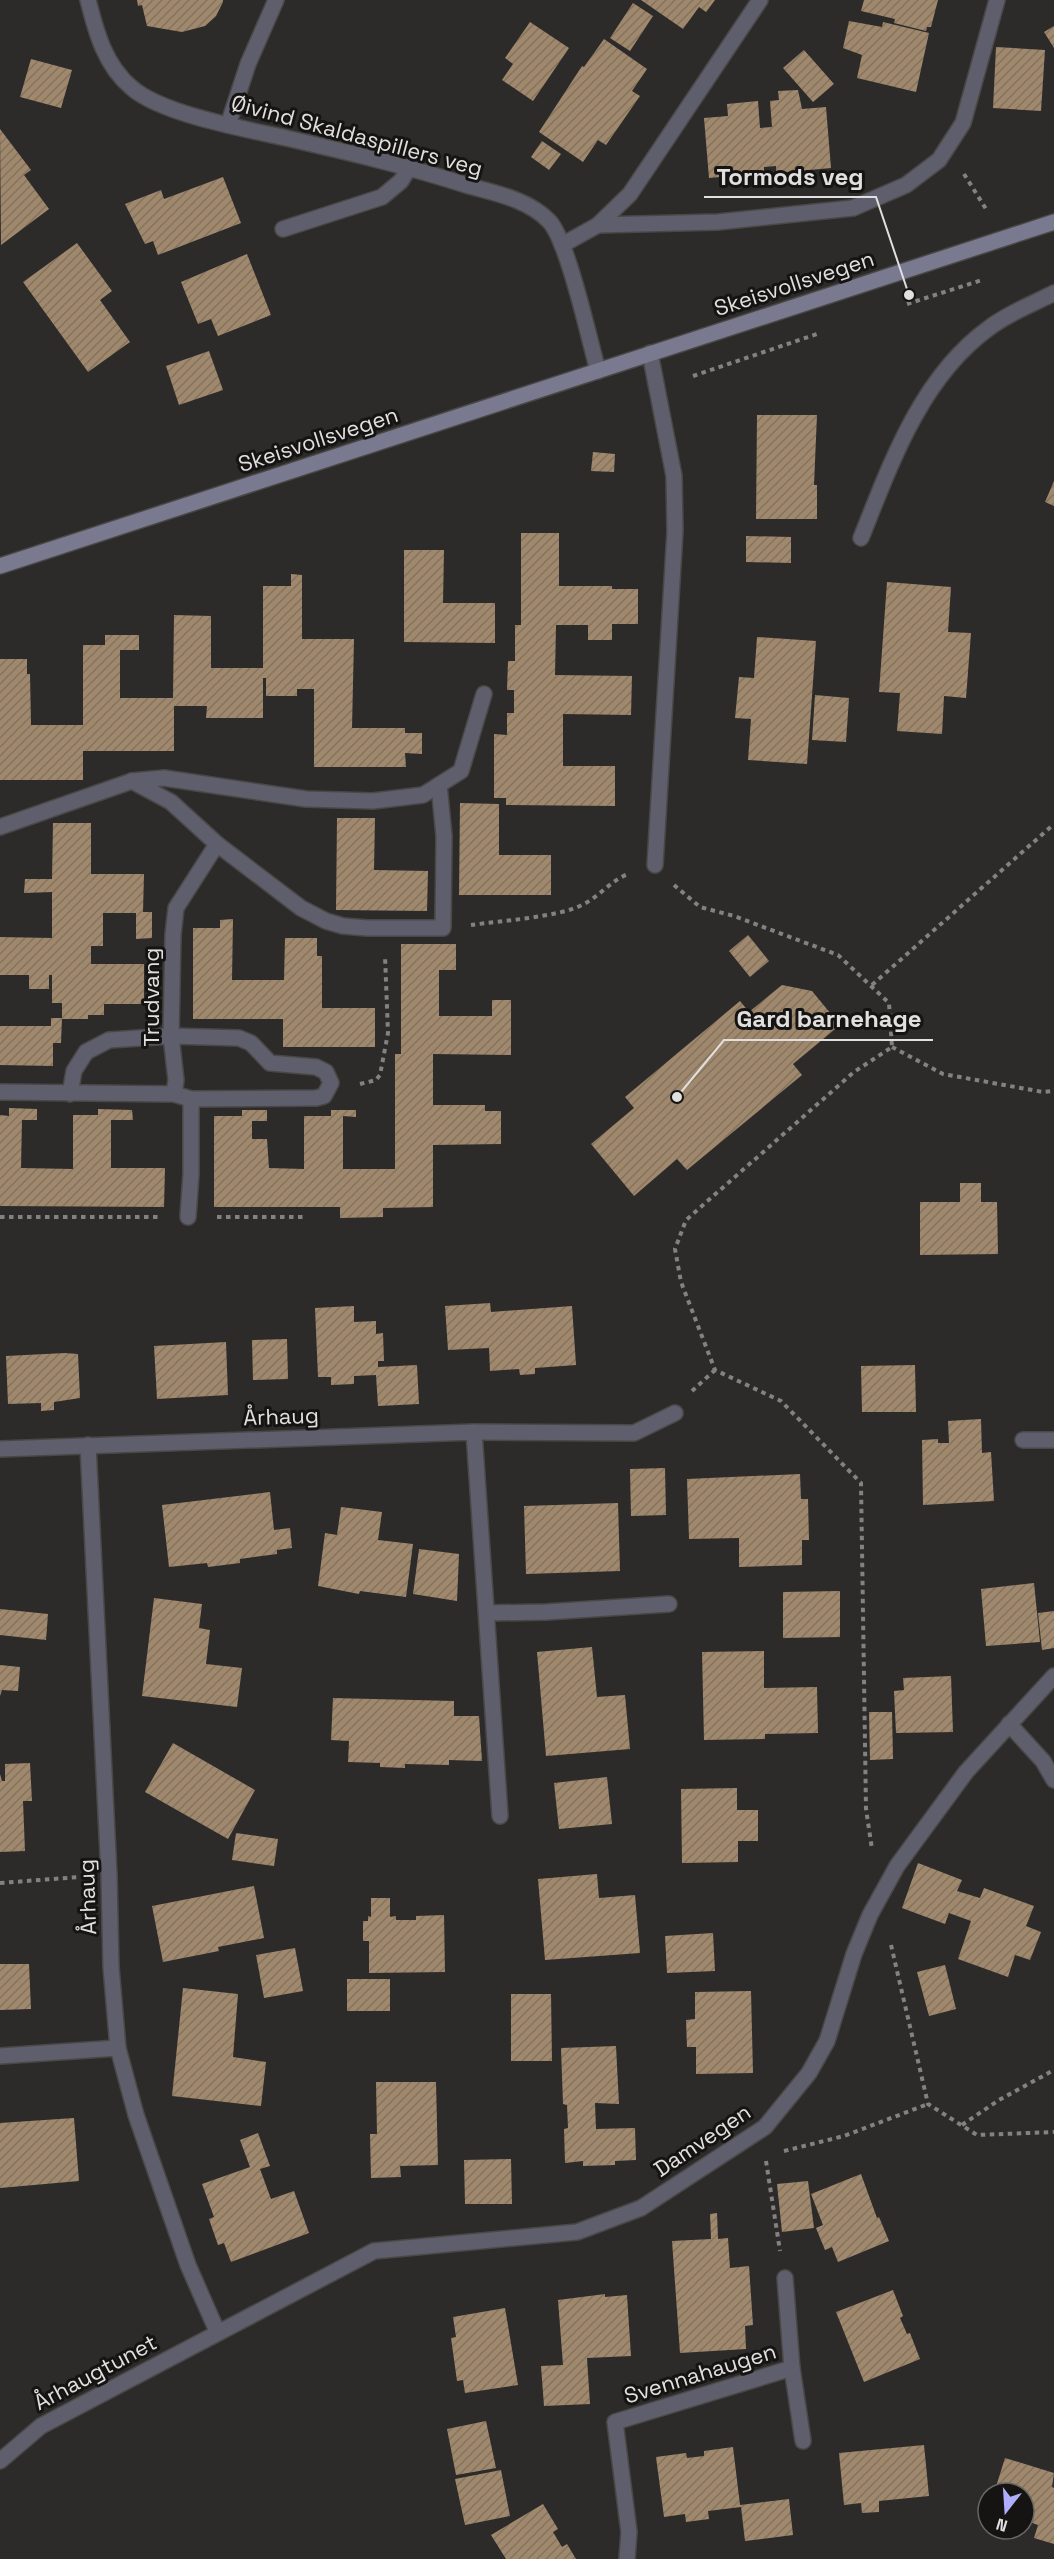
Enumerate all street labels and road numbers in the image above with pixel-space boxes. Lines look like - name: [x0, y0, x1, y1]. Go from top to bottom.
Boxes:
- street label: Øivind Skaldaspillers veg: [228, 88, 486, 182]
- street label: Skeisvollsvegen: [711, 244, 877, 322]
- street label: Skeisvollsvegen: [235, 400, 401, 478]
- street label: Trudvang: [137, 948, 165, 1046]
- street label: Århaug: [243, 1401, 319, 1431]
- street label: Århaug: [72, 1859, 102, 1935]
- street label: Damvegen: [648, 2097, 756, 2183]
- street label: Århaugtunet: [29, 2328, 161, 2416]
- street label: Svennahaugen: [621, 2337, 779, 2409]

